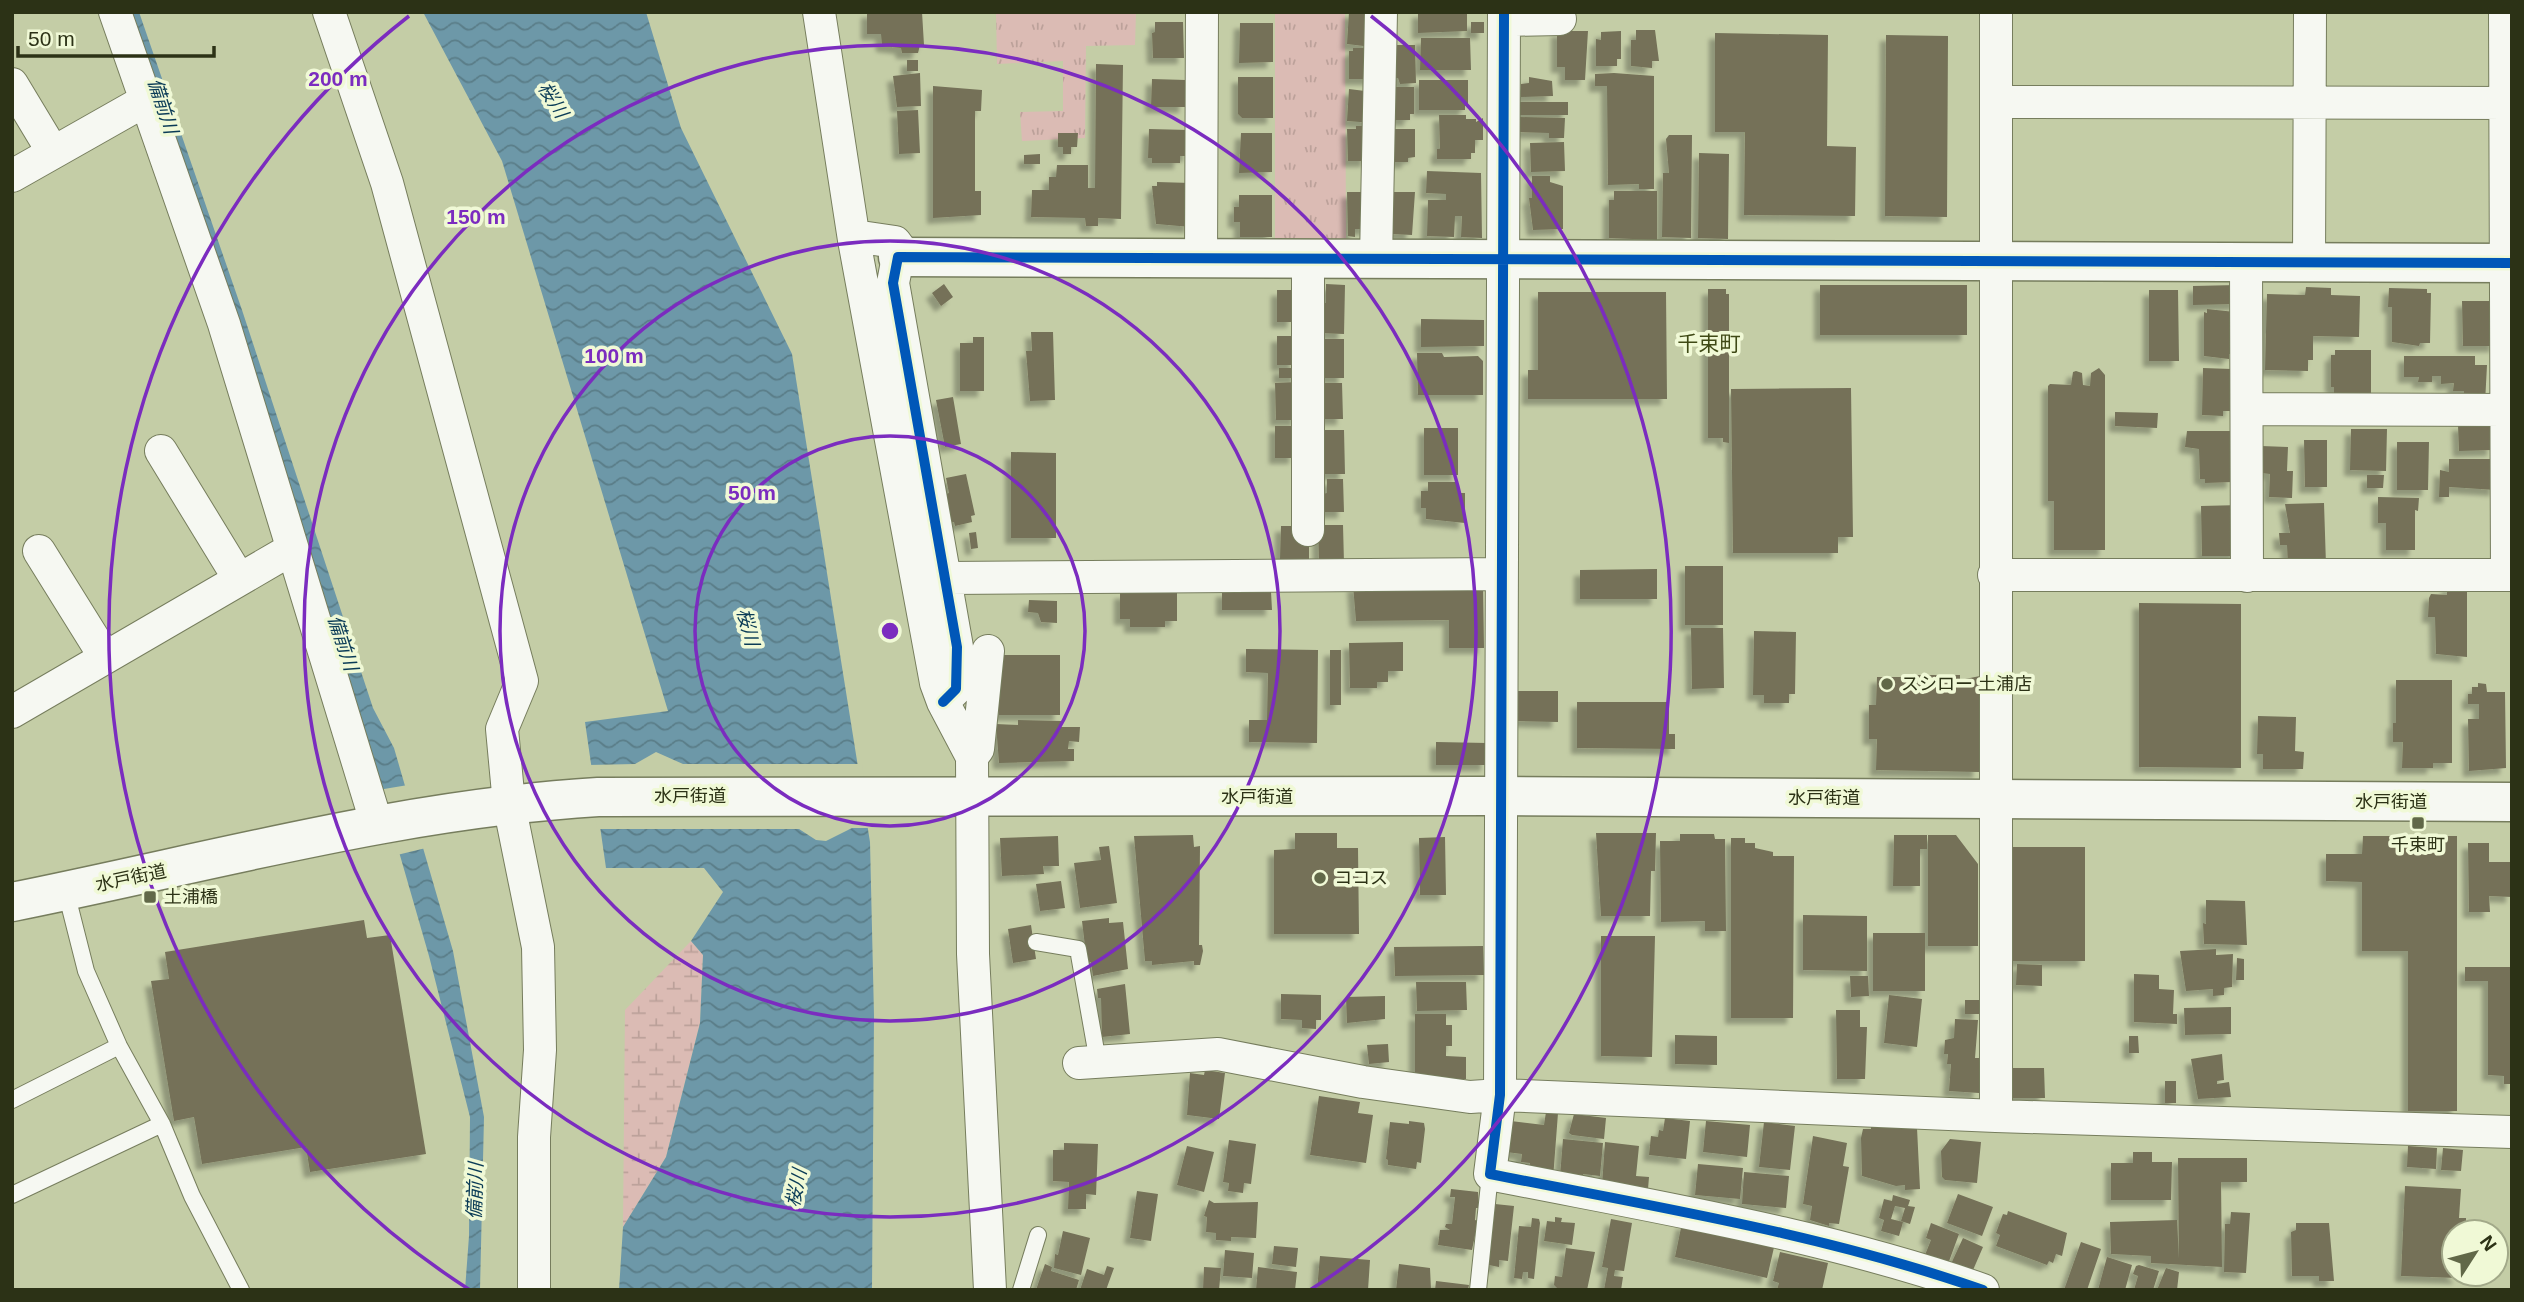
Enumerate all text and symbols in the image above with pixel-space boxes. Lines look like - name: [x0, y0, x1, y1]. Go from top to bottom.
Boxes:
- scale bar: [18, 14, 214, 58]
- text: 50 m: [28, 27, 75, 50]
- text: 200 m: [308, 67, 368, 90]
- water label: 備前川: [144, 76, 182, 138]
- water label: 桜川: [534, 78, 573, 123]
- text: 150 m: [446, 205, 506, 228]
- district label: 千束町: [1678, 332, 1741, 355]
- text: 100 m: [584, 344, 644, 367]
- text: 50 m: [728, 481, 776, 504]
- water label: 桜川: [733, 606, 763, 650]
- water label: 備前川: [324, 613, 362, 675]
- centre of rings: [878, 619, 902, 643]
- place label: スシロー 土浦店: [1901, 674, 2032, 694]
- marker: スシロー 土浦店: [1879, 676, 1895, 692]
- street label: 水戸街道: [654, 786, 726, 806]
- street label: 水戸街道: [1221, 787, 1293, 807]
- street label: 水戸街道: [1788, 788, 1860, 808]
- street label: 水戸街道: [2355, 792, 2427, 812]
- marker: 千束町: [2410, 815, 2426, 831]
- place label: 千束町: [2391, 835, 2445, 855]
- street label: 水戸街道: [94, 861, 168, 895]
- place label: ココス: [1334, 868, 1388, 888]
- marker: ココス: [1312, 870, 1328, 886]
- place label: 土浦橋: [164, 887, 218, 907]
- marker: 土浦橋: [142, 889, 158, 905]
- water label: 備前川: [464, 1160, 487, 1220]
- water label: 桜川: [782, 1165, 811, 1209]
- north arrow: [2440, 1218, 2510, 1288]
- text: N: [2476, 1232, 2501, 1255]

